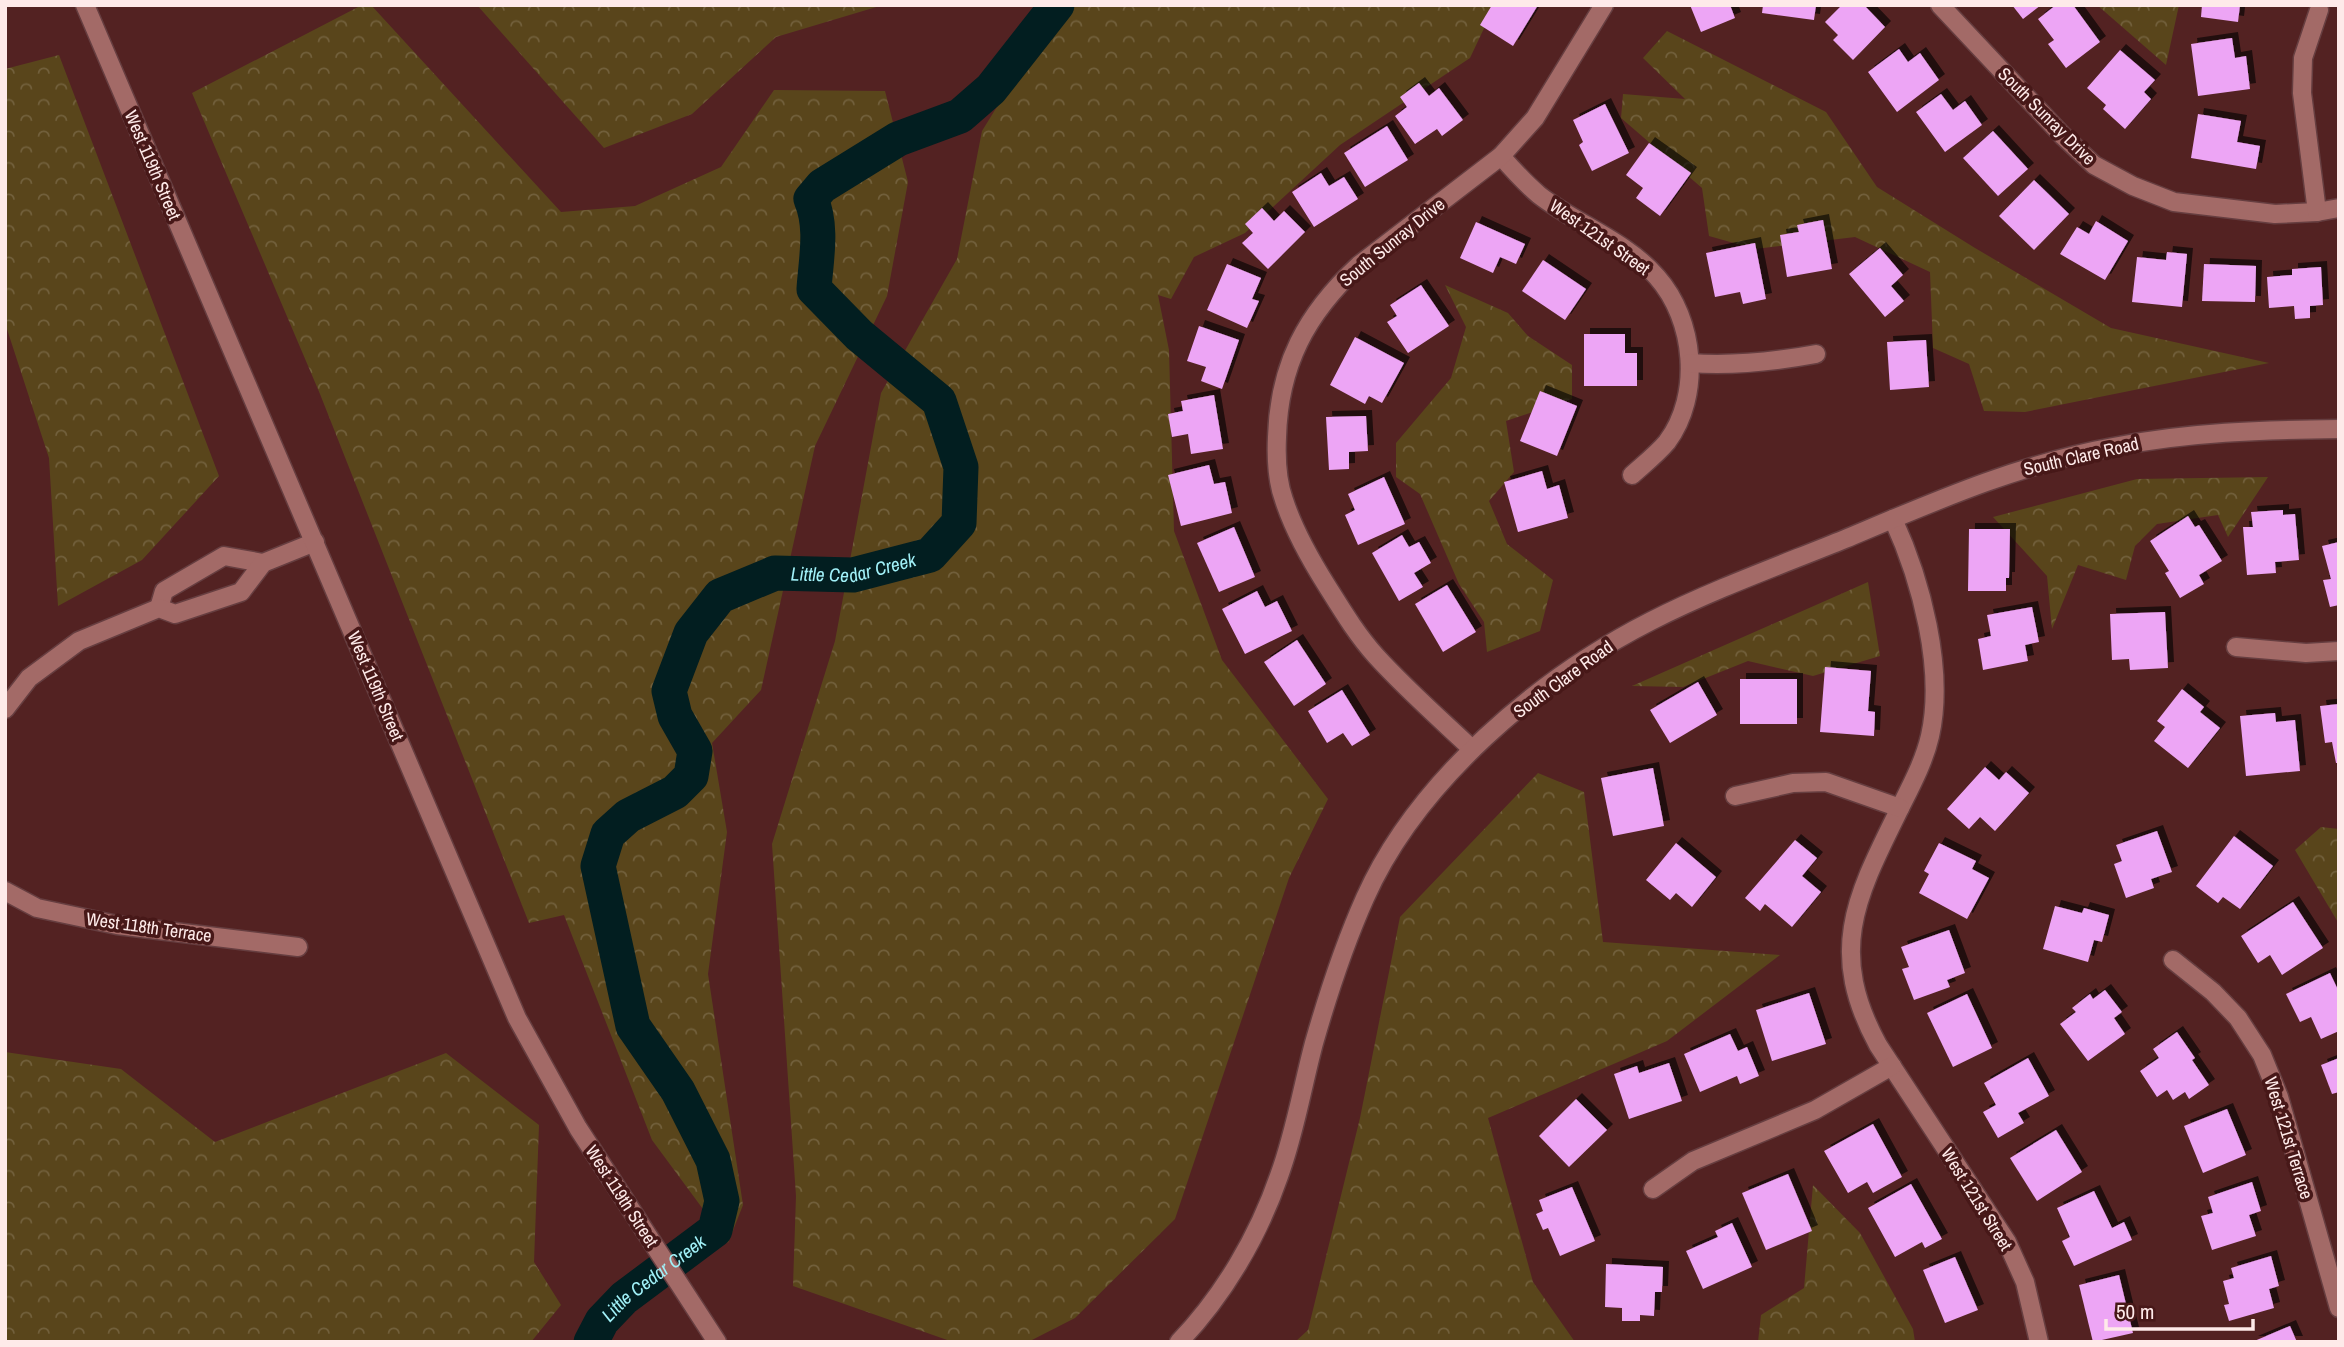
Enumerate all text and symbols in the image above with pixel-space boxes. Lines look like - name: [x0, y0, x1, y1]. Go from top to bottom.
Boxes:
- street label: South Sunray Drive: [1993, 62, 2101, 170]
- street label: West 119th Street: [119, 106, 187, 224]
- street label: South Sunray Drive: [1334, 192, 1450, 292]
- street label: West 121st Street: [1545, 193, 1655, 281]
- street label: South Clare Road: [2021, 431, 2141, 481]
- water label: Little Cedar Creek: [790, 546, 920, 589]
- street label: West 119th Street: [342, 627, 410, 745]
- street label: South Clare Road: [1508, 634, 1618, 724]
- street label: West 118th Terrace: [85, 906, 213, 948]
- street label: West 121st Terrace: [2259, 1074, 2319, 1202]
- street label: West 119th Street: [580, 1140, 664, 1252]
- street label: West 121st Street: [1935, 1143, 2019, 1255]
- water label: Little Cedar Creek: [595, 1228, 712, 1327]
- scale bar: [2106, 1288, 2253, 1332]
- text: 50 m: [2116, 1297, 2154, 1326]

